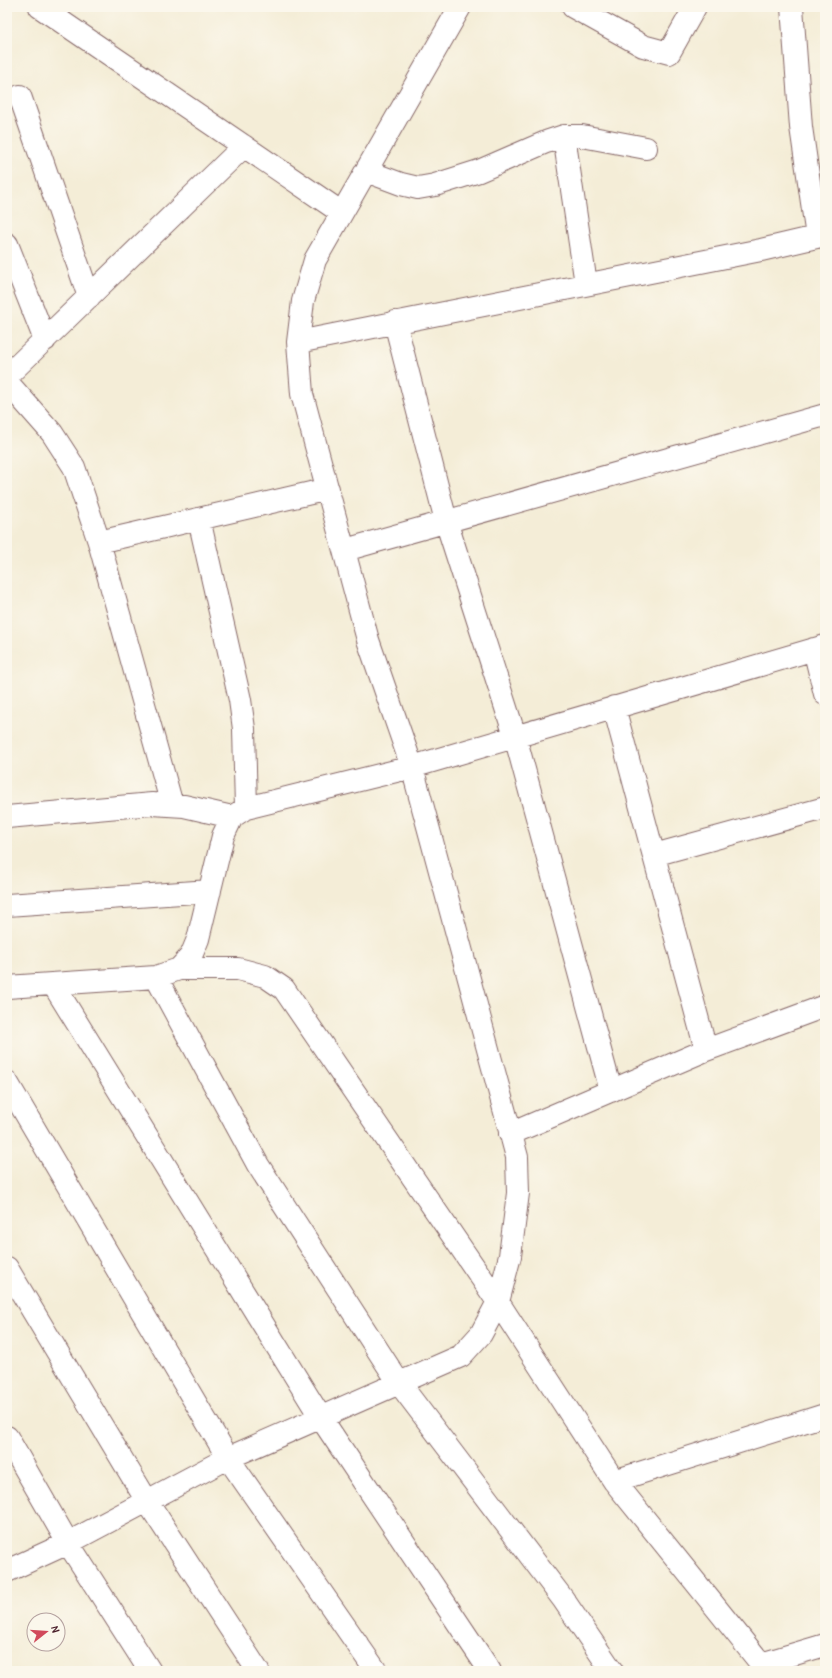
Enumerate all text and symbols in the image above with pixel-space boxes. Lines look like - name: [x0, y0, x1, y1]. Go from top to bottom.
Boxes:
- north arrow: [26, 1612, 66, 1652]
- text: N: [48, 1624, 63, 1634]

